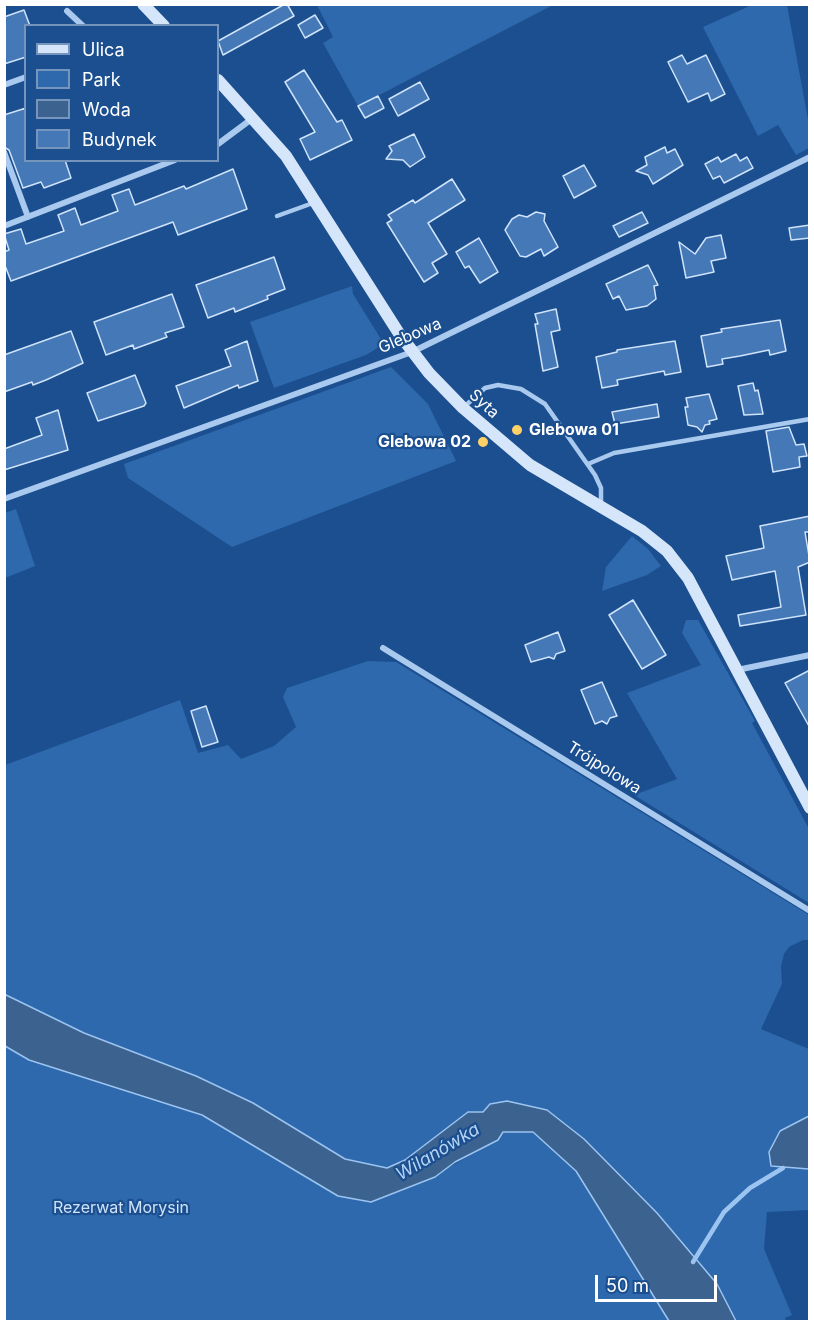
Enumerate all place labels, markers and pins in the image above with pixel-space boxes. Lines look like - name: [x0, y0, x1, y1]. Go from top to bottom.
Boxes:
- place label: Glebowa 01: [529, 420, 619, 440]
- marker: Glebowa 01: [510, 423, 524, 437]
- place label: Glebowa 02: [378, 432, 471, 452]
- marker: Glebowa 02: [476, 435, 490, 449]

